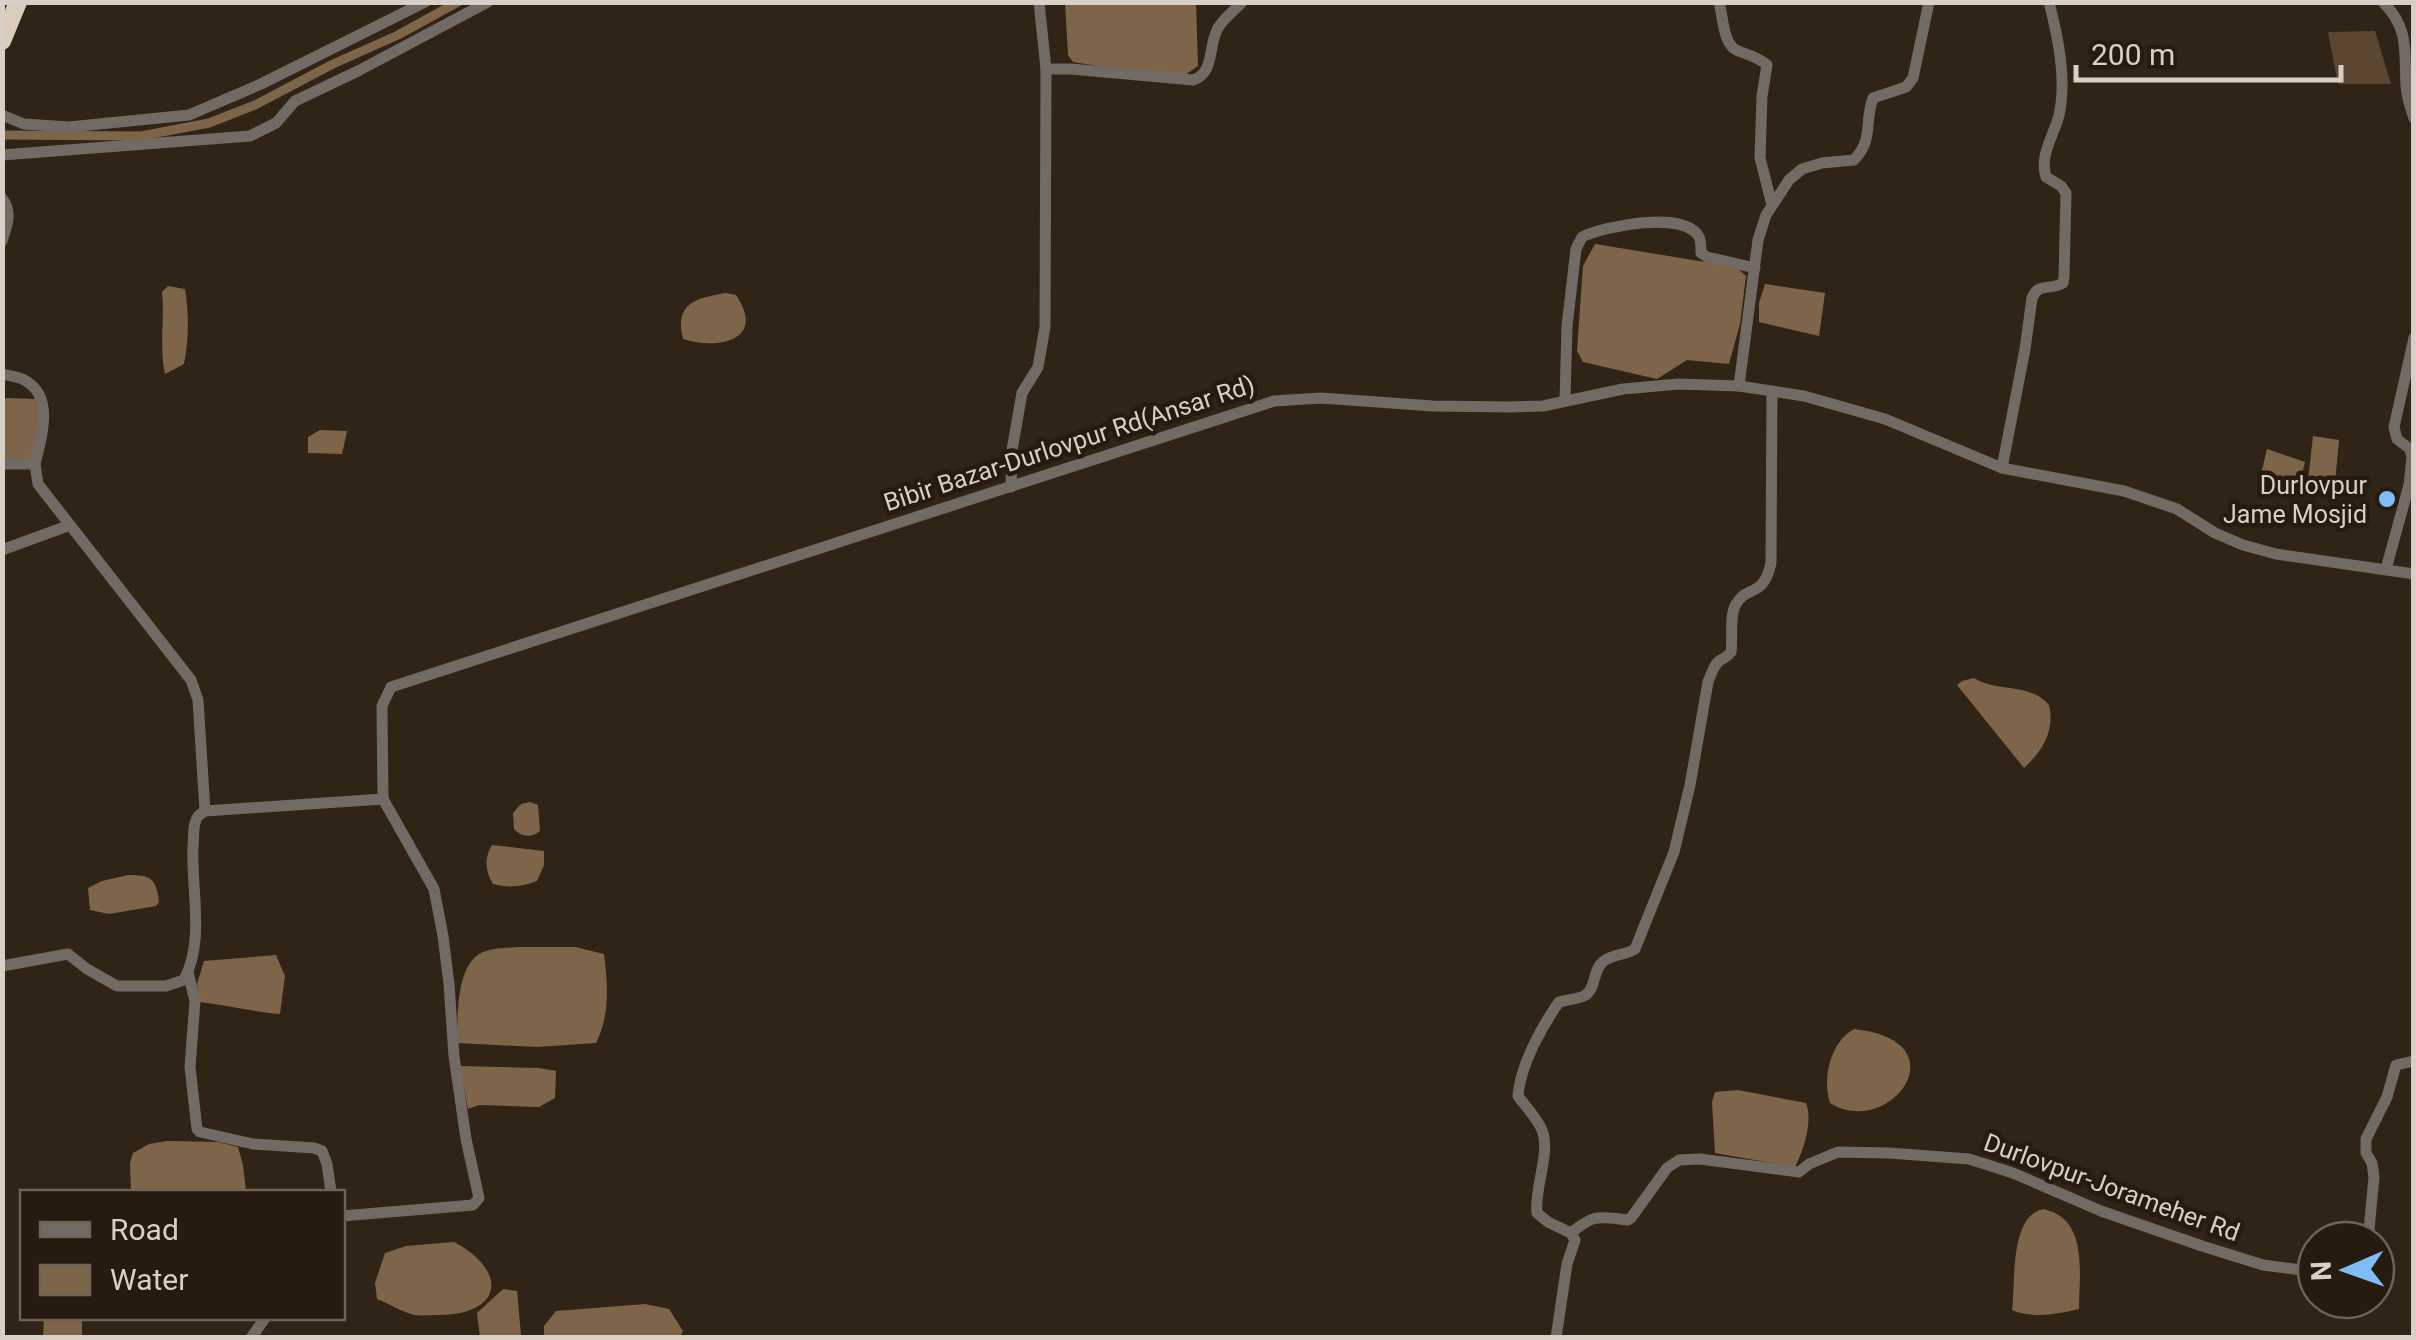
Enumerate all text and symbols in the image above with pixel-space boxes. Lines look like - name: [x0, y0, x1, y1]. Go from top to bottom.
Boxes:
- scale bar: [2076, 20, 2341, 82]
- text: 200 m: [2091, 37, 2175, 72]
- street label: Bibir Bazar-Durlovpur Rd(Ansar Rd): [880, 370, 1258, 517]
- place label: Durlovpur Jame Mosjid: [2223, 471, 2368, 529]
- marker: Durlovpur Jame Mosjid: [2376, 488, 2398, 510]
- street label: Durlovpur-Jorameher Rd: [1980, 1128, 2244, 1247]
- legend: [20, 1190, 345, 1320]
- text: Road: [110, 1212, 179, 1247]
- north arrow: [2296, 1220, 2396, 1320]
- text: N: [2305, 1260, 2338, 1281]
- text: Water: [110, 1262, 188, 1297]

